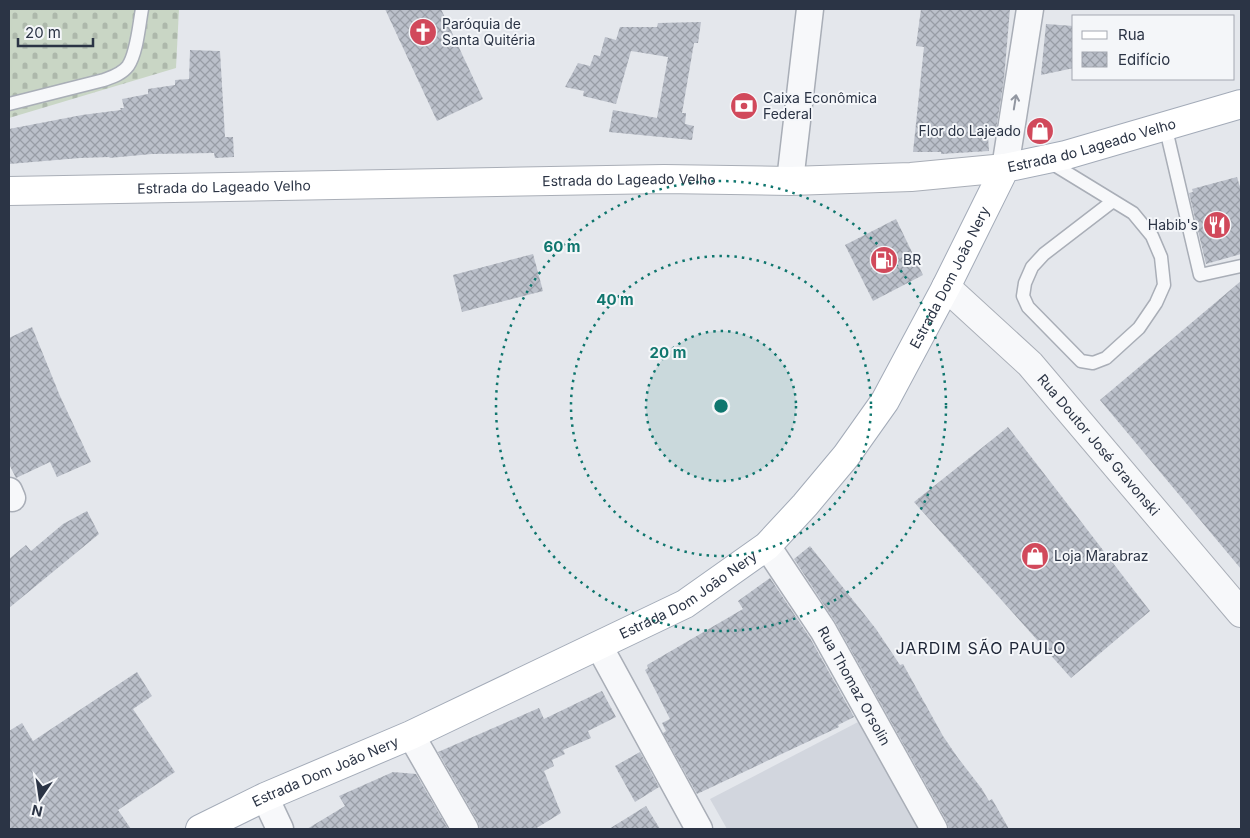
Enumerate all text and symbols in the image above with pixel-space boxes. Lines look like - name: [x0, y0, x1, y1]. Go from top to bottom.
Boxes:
- scale bar: [18, 15, 92, 47]
- place label: Paróquia de Santa Quitéria: [442, 15, 535, 48]
- legend: [1072, 15, 1235, 80]
- church icon: Paróquia de Santa Quitéria: [408, 17, 438, 47]
- text: 20 m: [25, 23, 61, 42]
- text: Rua: [1118, 25, 1145, 44]
- text: Edifício: [1118, 50, 1170, 69]
- place label: Caixa Econômica Federal: [763, 89, 877, 122]
- bank icon: Caixa Econômica Federal: [729, 91, 759, 121]
- one-way arrow: [1010, 95, 1020, 111]
- street label: Estrada do Lageado Velho: [1006, 114, 1178, 175]
- shop icon: Flor do Lajeado: [1025, 116, 1055, 146]
- place label: Flor do Lajeado: [919, 122, 1021, 139]
- street label: Estrada do Lageado Velho: [542, 170, 716, 189]
- street label: Estrada do Lageado Velho: [137, 176, 311, 197]
- street label: Estrada Dom João Nery: [906, 203, 993, 351]
- restaurant icon: Habib's: [1202, 210, 1232, 240]
- place label: Habib's: [1148, 216, 1198, 233]
- text: 60 m: [543, 237, 581, 256]
- fuel station icon: BR: [869, 245, 899, 275]
- place label: BR: [903, 251, 921, 268]
- text: 40 m: [596, 290, 634, 309]
- text: 20 m: [650, 343, 686, 362]
- street label: Rua Doutor José Gravonski: [1034, 370, 1164, 519]
- centre of rings: [712, 397, 730, 415]
- shop icon: Loja Marabraz: [1020, 541, 1050, 571]
- street label: Estrada Dom João Nery: [617, 547, 760, 642]
- place label: Loja Marabraz: [1054, 547, 1149, 564]
- street label: Rua Thomaz Orsolin: [815, 623, 895, 748]
- district label: JARDIM SÃO PAULO: [896, 638, 1066, 658]
- street label: Estrada Dom João Nery: [249, 732, 401, 810]
- north arrow: [15, 773, 65, 823]
- text: N: [30, 802, 44, 821]

